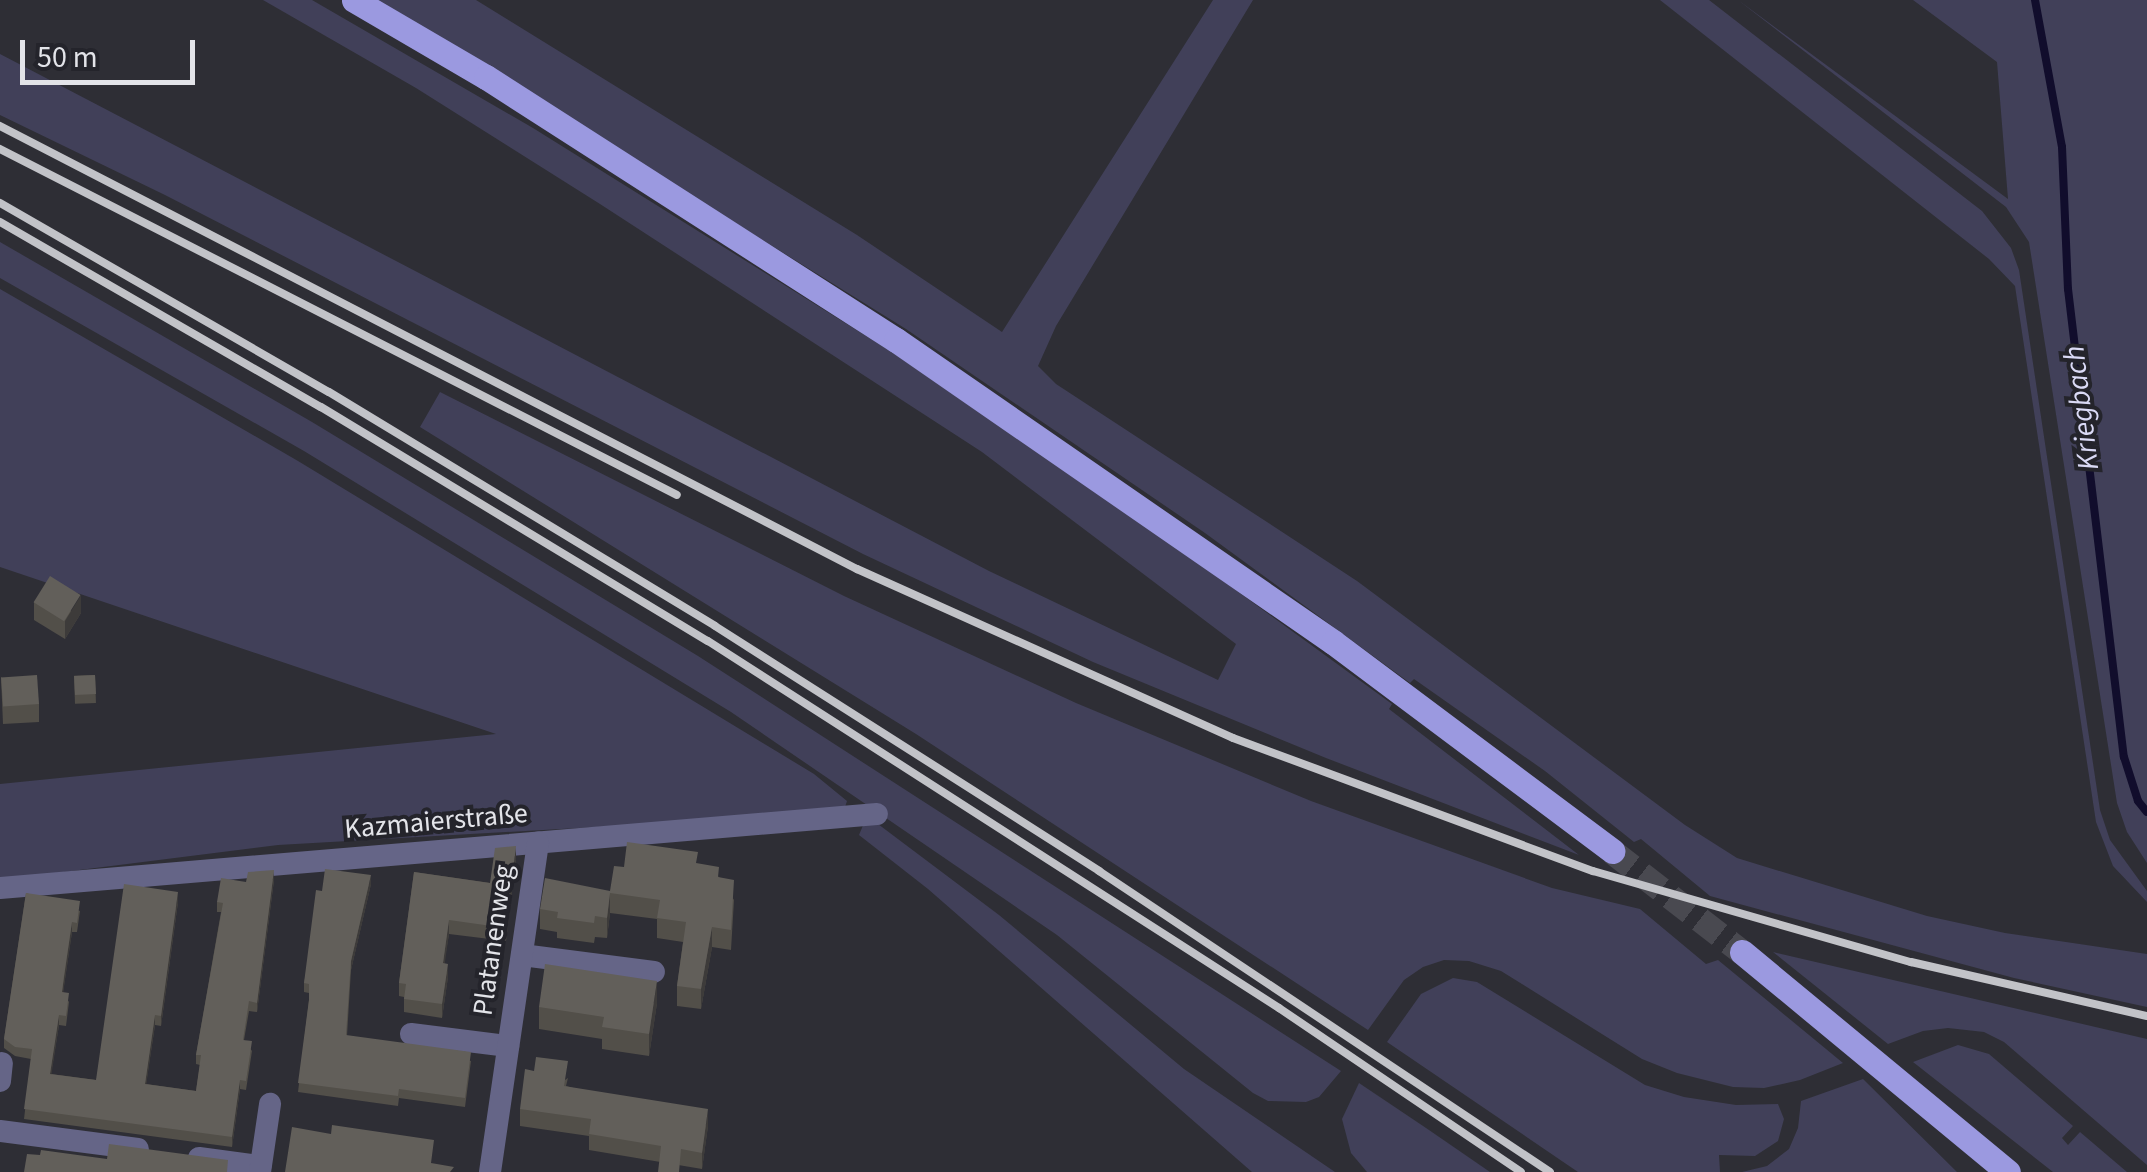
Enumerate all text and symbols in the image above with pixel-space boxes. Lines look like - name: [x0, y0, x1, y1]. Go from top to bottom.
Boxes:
- scale bar: [25, 20, 200, 82]
- text: 50 m: [37, 36, 98, 79]
- water label: Kriegbach: [2057, 344, 2107, 472]
- street label: Kazmaierstraße: [343, 796, 529, 846]
- street label: Platanenweg: [466, 862, 520, 1018]

